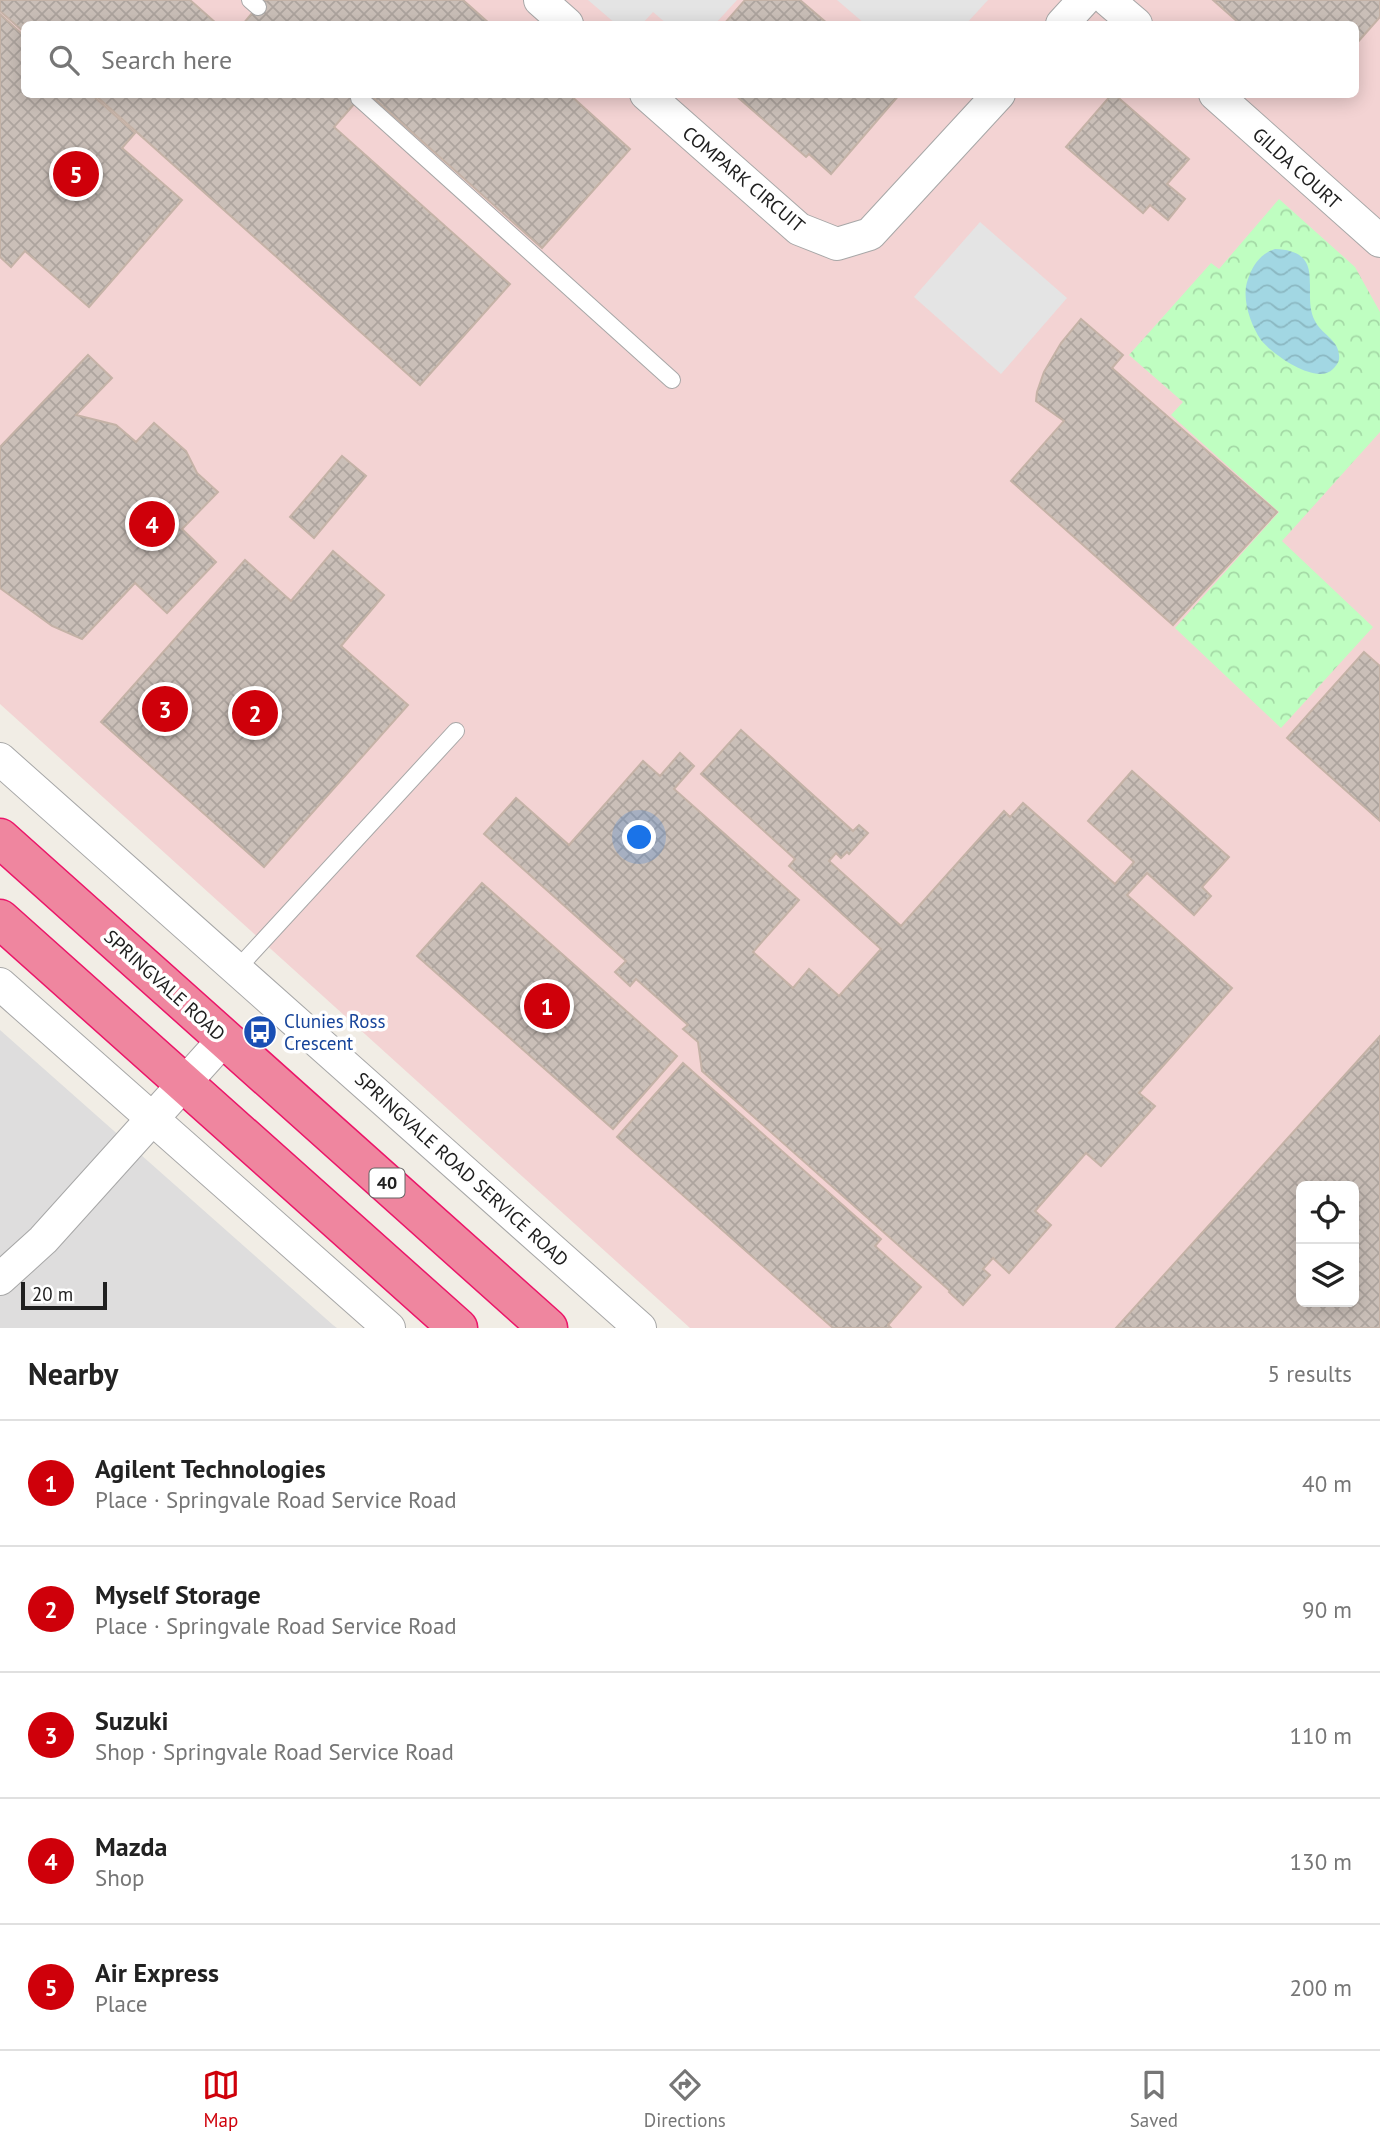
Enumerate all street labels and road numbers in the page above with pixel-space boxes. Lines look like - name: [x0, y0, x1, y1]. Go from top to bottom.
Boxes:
- street label: COMPARK CIRCUIT: [678, 121, 810, 237]
- street label: GILDA COURT: [1248, 122, 1347, 214]
- street label: SPRINGVALE ROAD: [100, 924, 230, 1046]
- street label: SPRINGVALE ROAD SERVICE ROAD: [350, 1067, 574, 1271]
- road number: 40: [370, 1168, 404, 1198]

